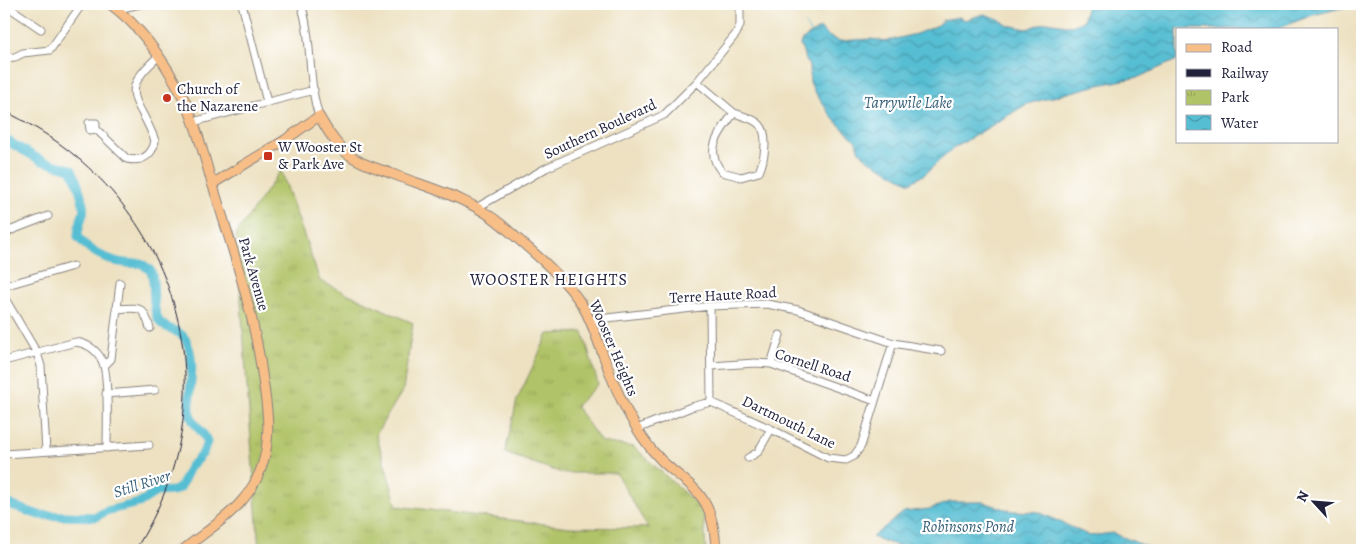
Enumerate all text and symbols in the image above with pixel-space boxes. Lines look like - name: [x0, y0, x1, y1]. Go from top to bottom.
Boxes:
- legend: [1176, 28, 1338, 142]
- text: Road: [1221, 37, 1253, 57]
- text: Railway: [1221, 63, 1269, 83]
- place label: Church of the Nazarene: [177, 79, 259, 116]
- text: Park: [1221, 87, 1250, 107]
- marker: Church of the Nazarene: [161, 92, 173, 104]
- water label: Tarrywile Lake: [864, 92, 952, 114]
- street label: Southern Boulevard: [541, 94, 660, 164]
- text: Water: [1220, 113, 1258, 133]
- place label: W Wooster St & Park Ave: [277, 137, 362, 174]
- marker: W Wooster St & Park Ave: [262, 150, 274, 162]
- street label: Park Avenue: [234, 235, 274, 313]
- district label: WOOSTER HEIGHTS: [469, 269, 628, 291]
- street label: Terre Haute Road: [669, 282, 778, 308]
- street label: Wooster Heights: [584, 296, 643, 399]
- street label: Cornell Road: [772, 343, 854, 387]
- street label: Dartmouth Lane: [739, 391, 839, 453]
- water label: Still River: [111, 464, 174, 504]
- north arrow: [1288, 476, 1338, 526]
- text: N: [1292, 488, 1314, 505]
- water label: Robinsons Pond: [922, 516, 1015, 538]

